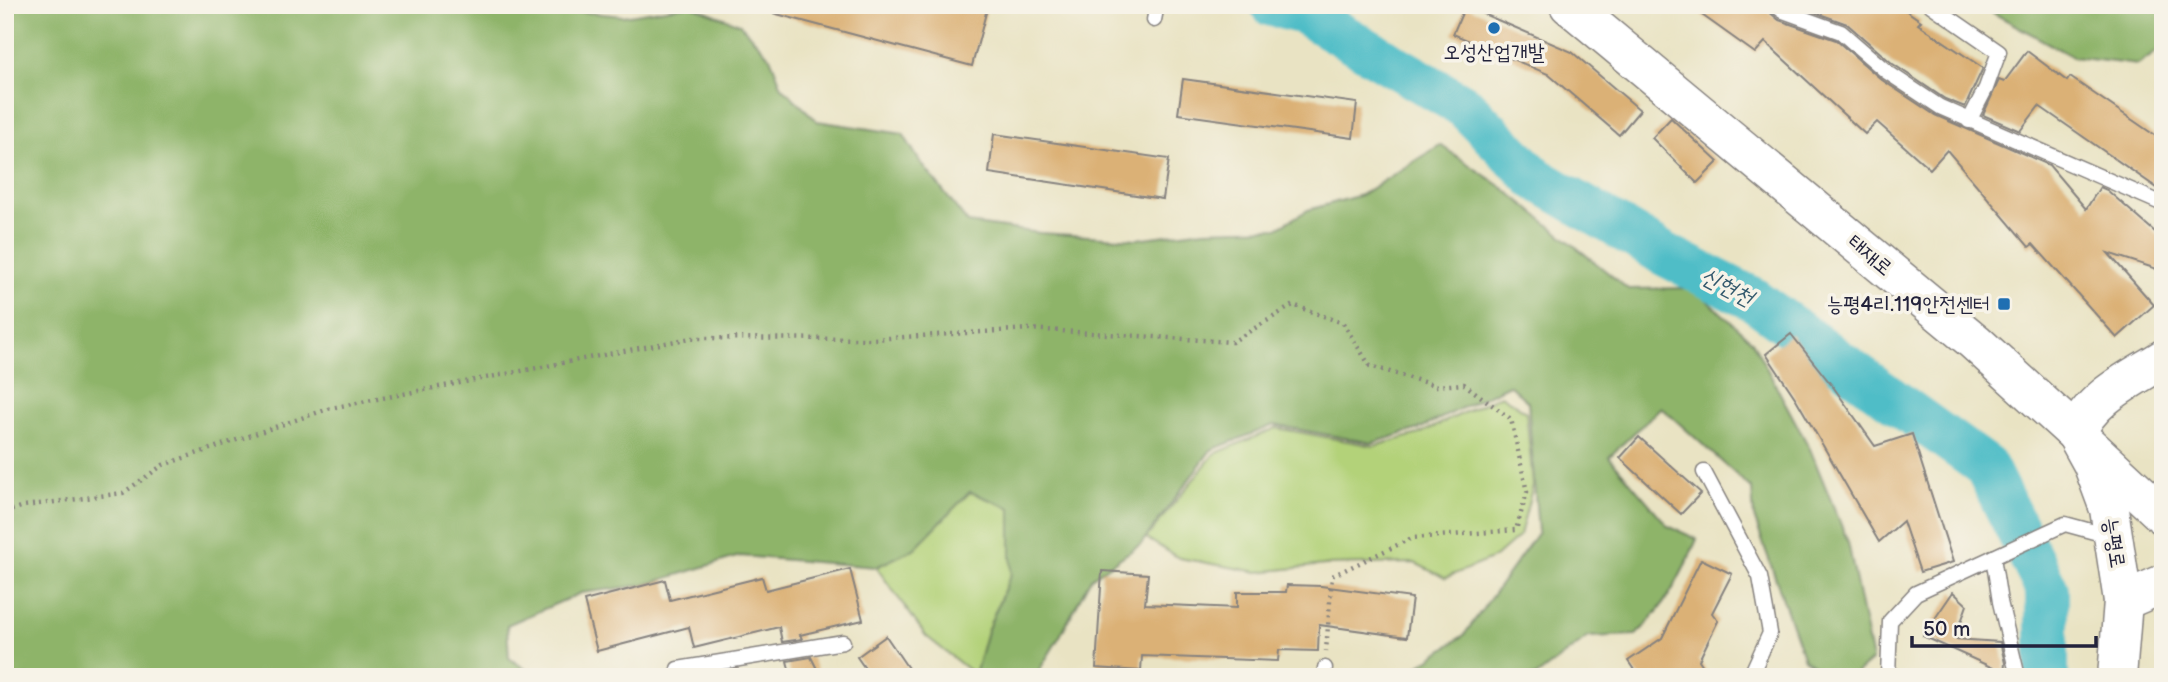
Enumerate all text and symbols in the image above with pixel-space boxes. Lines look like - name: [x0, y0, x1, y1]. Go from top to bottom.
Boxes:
- marker: 오성산업개발: [1486, 20, 1502, 36]
- place label: 오성산업개발: [1443, 40, 1545, 65]
- street label: 태재로: [1843, 229, 1897, 281]
- water label: 신현천: [1696, 262, 1760, 314]
- place label: 능평4리.119안전센터: [1826, 292, 1990, 317]
- marker: 능평4리.119안전센터: [1996, 296, 2012, 312]
- street label: 능평로: [2098, 516, 2130, 570]
- scale bar: [1912, 605, 2096, 649]
- text: 50 m: [1923, 617, 1970, 642]

